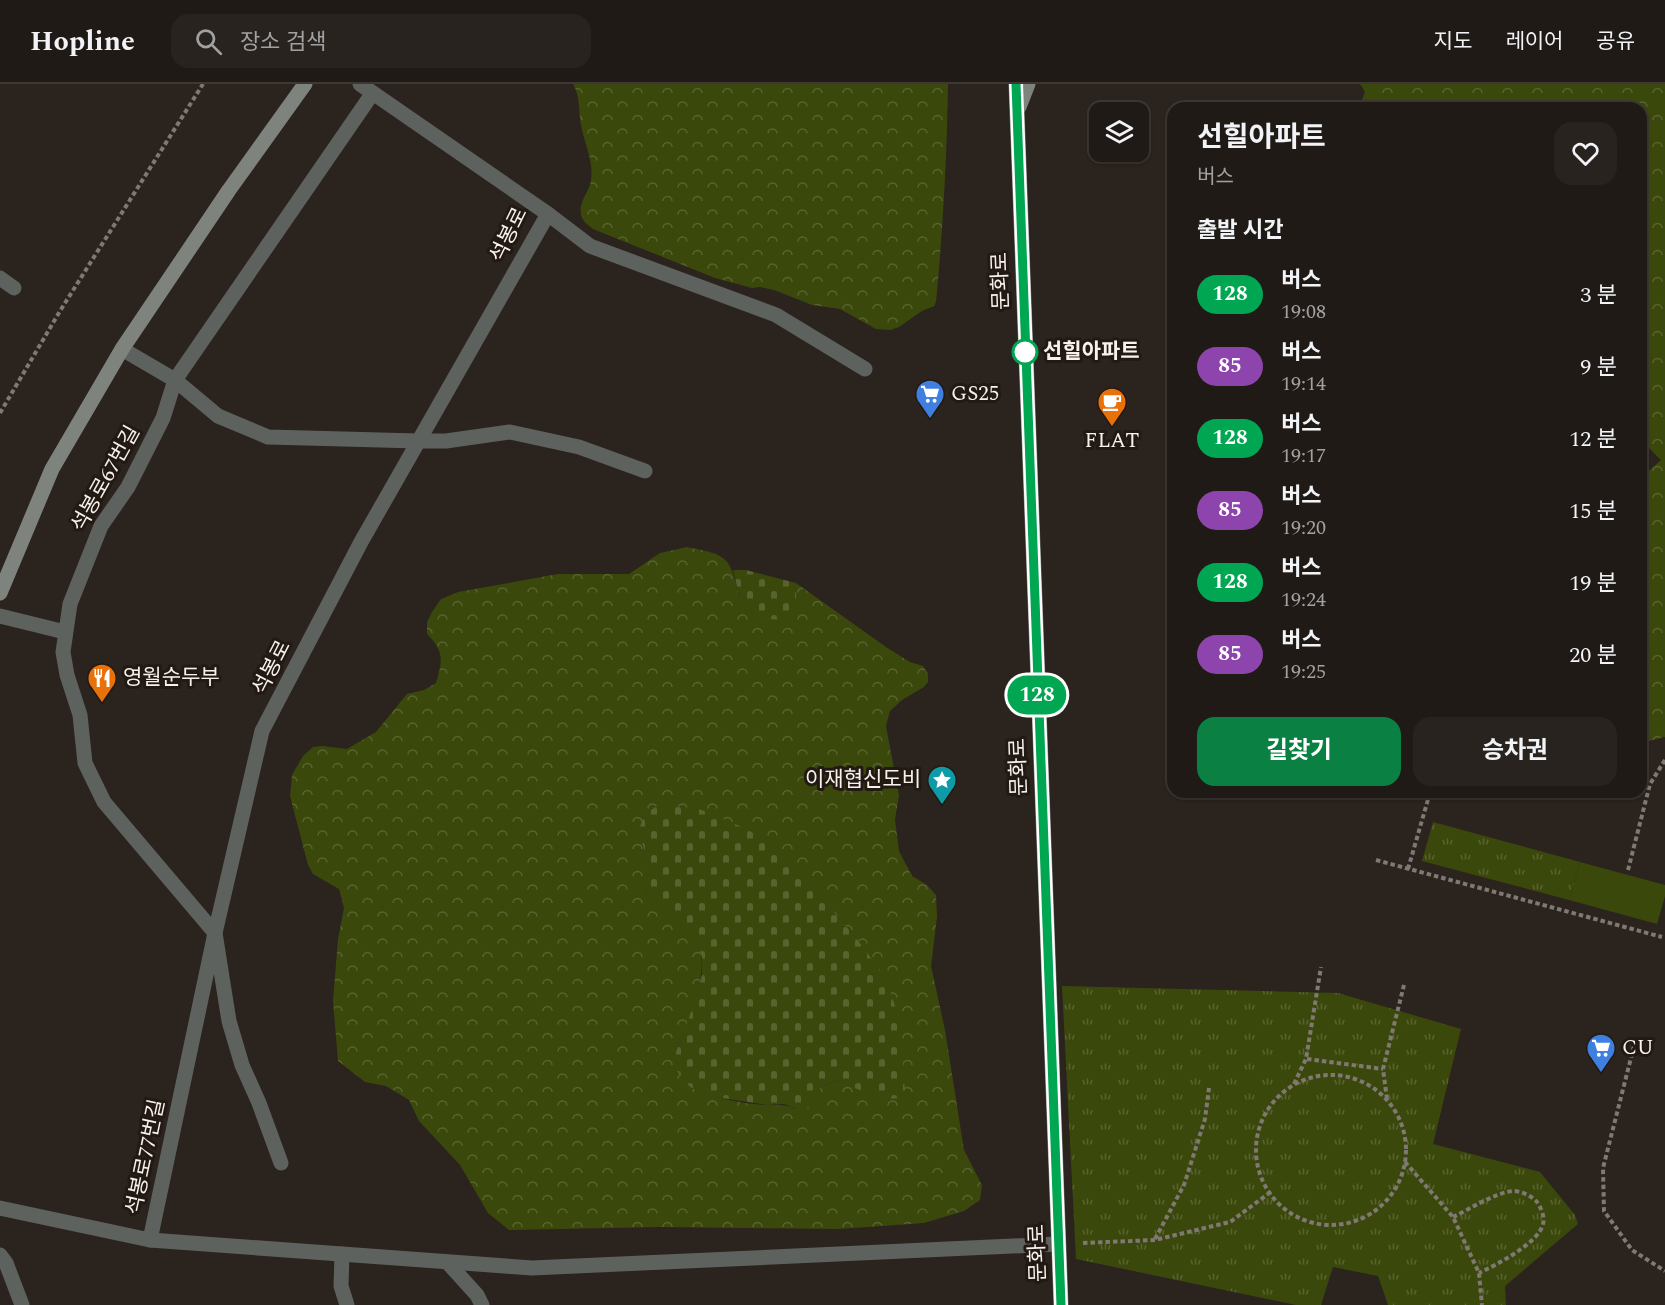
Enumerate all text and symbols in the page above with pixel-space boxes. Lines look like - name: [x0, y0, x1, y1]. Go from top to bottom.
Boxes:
- search box: [171, 14, 591, 68]
- text: Hopline: [30, 20, 135, 63]
- icon: search: [192, 25, 225, 58]
- text: 장소 검색: [240, 26, 326, 59]
- text: 지도: [1434, 26, 1472, 58]
- text: 레이어: [1505, 26, 1563, 58]
- text: 공유: [1596, 26, 1635, 58]
- map controls: [1089, 102, 1149, 162]
- button: layers: [1089, 102, 1149, 162]
- text: 선힐아파트: [1197, 116, 1326, 159]
- button: heart: [1554, 122, 1617, 185]
- text: 버스: [1197, 162, 1234, 192]
- street label: 석봉로: [482, 202, 536, 268]
- text: 출발 시간: [1197, 214, 1283, 247]
- street label: 문화로: [984, 251, 1018, 311]
- text: 버스: [1281, 264, 1321, 297]
- text: 128: [1212, 278, 1248, 310]
- text: 3 분: [1580, 279, 1617, 312]
- text: 19:08: [1281, 297, 1326, 327]
- place label: 선힐아파트: [1043, 336, 1140, 368]
- text: 버스: [1281, 336, 1321, 369]
- marker: 선힐아파트: [1012, 339, 1038, 365]
- text: 85: [1218, 350, 1242, 382]
- text: 9 분: [1580, 351, 1617, 384]
- text: 19:14: [1281, 369, 1326, 399]
- supermarket icon: GS25: [914, 378, 946, 420]
- place label: GS25: [951, 378, 999, 410]
- cafe icon: FLAT: [1096, 386, 1128, 428]
- text: 버스: [1281, 408, 1321, 441]
- street label: 석봉로67번길: [63, 420, 149, 538]
- text: 128: [1212, 422, 1248, 454]
- text: 12 분: [1569, 423, 1617, 456]
- place label: FLAT: [1084, 425, 1140, 457]
- text: 19:17: [1281, 441, 1326, 471]
- text: 버스: [1281, 480, 1321, 513]
- text: 85: [1218, 494, 1242, 526]
- text: 15 분: [1569, 495, 1617, 528]
- text: 19:20: [1281, 513, 1326, 543]
- text: 버스: [1281, 552, 1321, 585]
- text: 128: [1212, 566, 1248, 598]
- text: 19 분: [1569, 567, 1617, 600]
- text: 19:24: [1281, 585, 1326, 615]
- text: 버스: [1281, 624, 1321, 657]
- street label: 석봉로: [245, 635, 299, 701]
- text: 85: [1218, 638, 1242, 670]
- text: 20 분: [1569, 639, 1617, 672]
- text: 19:25: [1281, 657, 1326, 687]
- restaurant icon: 영월순두부: [86, 662, 118, 704]
- place label: 영월순두부: [123, 662, 220, 694]
- line badge: 128: [1002, 676, 1072, 714]
- text: 128: [1019, 679, 1055, 711]
- button: 길찾기: [1197, 717, 1401, 786]
- button: 승차권: [1413, 717, 1617, 786]
- street label: 문화로: [1002, 737, 1036, 797]
- place label: 이재협신도비: [805, 764, 921, 796]
- place icon: 이재협신도비: [926, 764, 958, 806]
- supermarket icon: CU: [1585, 1032, 1617, 1074]
- place label: CU: [1622, 1032, 1654, 1064]
- street label: 석봉로77번길: [118, 1096, 174, 1218]
- street label: 문화로: [1021, 1223, 1055, 1283]

